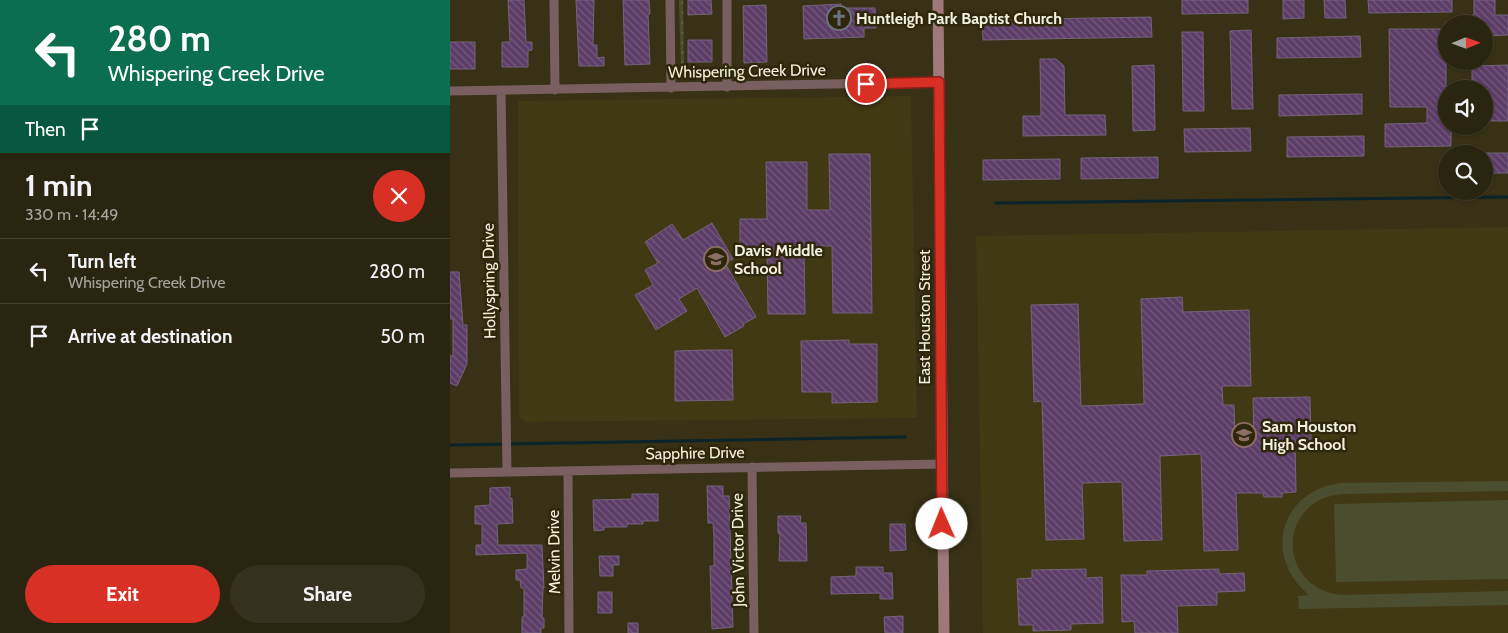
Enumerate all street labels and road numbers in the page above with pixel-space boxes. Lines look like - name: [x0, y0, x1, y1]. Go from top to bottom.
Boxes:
- street label: Whispering Creek Drive: [668, 60, 826, 82]
- street label: Hollyspring Drive: [478, 223, 500, 339]
- street label: East Houston Street: [915, 249, 934, 384]
- street label: Sapphire Drive: [645, 443, 745, 463]
- street label: John Victor Drive: [728, 493, 749, 608]
- street label: Melvin Drive: [544, 510, 564, 594]

